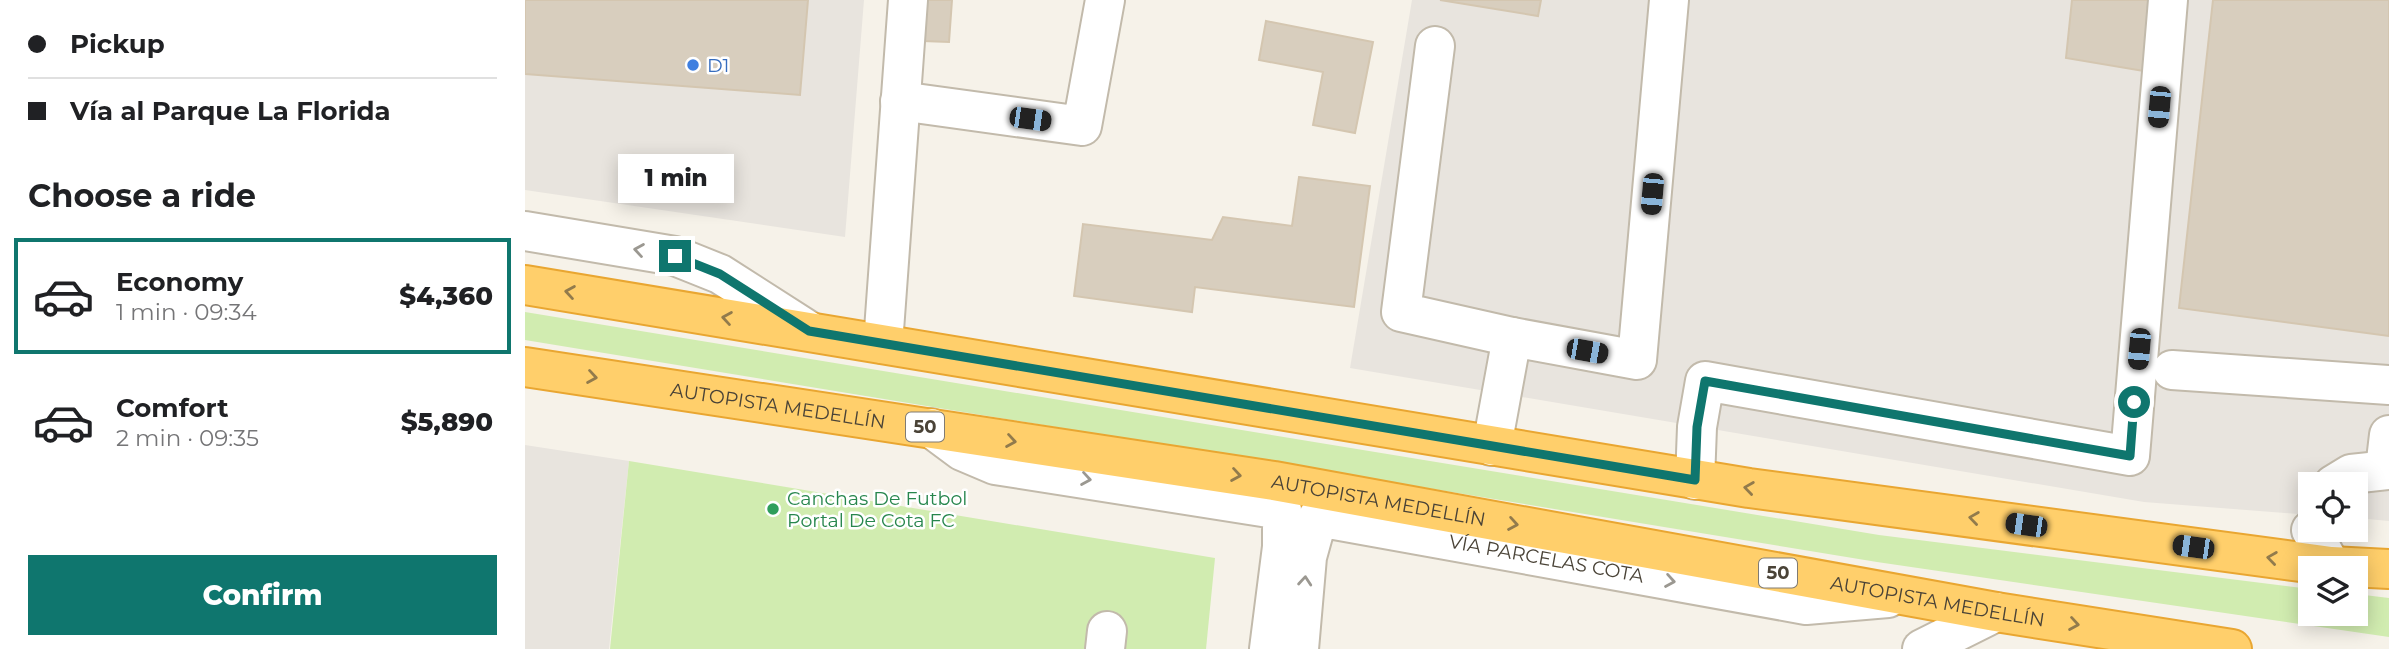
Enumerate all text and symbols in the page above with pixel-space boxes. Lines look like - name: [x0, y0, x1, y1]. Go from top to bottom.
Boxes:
- text: Pickup: [70, 28, 165, 60]
- place label: D1: [707, 54, 729, 77]
- marker: D1: [685, 57, 701, 73]
- car: [2147, 85, 2172, 129]
- text: Vía al Parque La Florida: [70, 95, 391, 127]
- car: [1008, 106, 1053, 132]
- callout: 1 min: [617, 154, 733, 204]
- text: 1 min: [644, 164, 708, 192]
- car: [1640, 172, 1665, 216]
- text: Choose a ride: [28, 176, 256, 215]
- route end: [659, 240, 691, 272]
- one-way arrow: [633, 243, 645, 258]
- icon: car: [32, 265, 95, 328]
- text: Economy: [116, 266, 243, 298]
- text: $4,360: [399, 280, 493, 312]
- one-way arrow: [564, 285, 575, 300]
- text: 1 min · 09:34: [116, 298, 257, 326]
- one-way arrow: [721, 311, 733, 326]
- car: [2127, 327, 2152, 371]
- car: [1565, 337, 1610, 365]
- one-way arrow: [587, 369, 598, 384]
- street label: AUTOPISTA MEDELLÍN: [669, 378, 887, 433]
- route start: [2118, 386, 2150, 418]
- icon: car: [32, 391, 95, 454]
- text: Comfort: [116, 392, 228, 424]
- text: $5,890: [401, 406, 493, 438]
- road number: 50: [906, 412, 944, 442]
- text: 2 min · 09:35: [116, 424, 259, 452]
- one-way arrow: [1005, 433, 1017, 448]
- one-way arrow: [1230, 467, 1242, 482]
- street label: AUTOPISTA MEDELLÍN: [1270, 469, 1488, 531]
- one-way arrow: [1080, 471, 1091, 486]
- map controls: [2298, 472, 2368, 626]
- button: locate: [2298, 472, 2368, 542]
- one-way arrow: [1743, 481, 1754, 496]
- place label: Canchas De Futbol Portal De Cota FC: [787, 487, 967, 532]
- marker: Canchas De Futbol Portal De Cota FC: [765, 501, 781, 517]
- one-way arrow: [1968, 511, 1980, 526]
- car: [2004, 512, 2049, 538]
- one-way arrow: [1507, 516, 1519, 531]
- street label: VÍA PARCELAS COTA: [1447, 529, 1646, 587]
- car: [2171, 534, 2216, 560]
- one-way arrow: [2267, 551, 2278, 566]
- button: Confirm: [28, 555, 497, 635]
- button: layers: [2298, 556, 2368, 626]
- road number: 50: [1759, 558, 1797, 588]
- street label: AUTOPISTA MEDELLÍN: [1829, 571, 2046, 631]
- one-way arrow: [1664, 573, 1676, 588]
- one-way arrow: [1297, 575, 1312, 586]
- one-way arrow: [2069, 616, 2080, 631]

